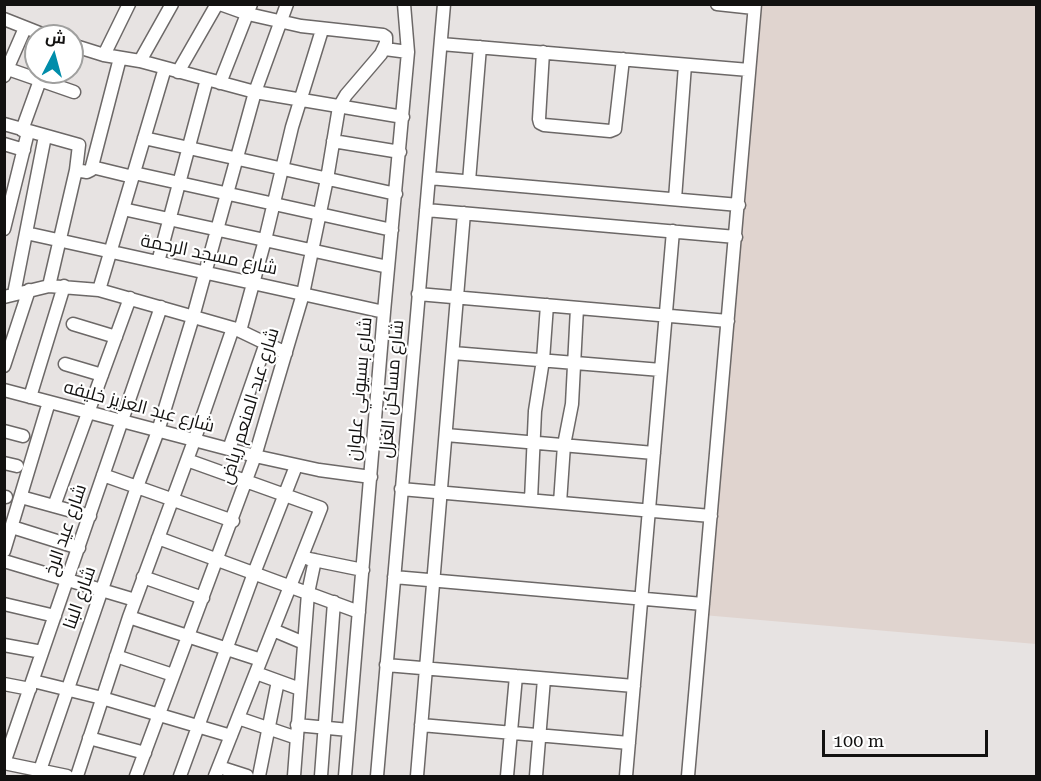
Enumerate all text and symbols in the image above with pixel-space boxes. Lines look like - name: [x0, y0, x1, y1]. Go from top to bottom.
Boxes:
- north arrow: [24, 24, 84, 84]
- text: ش: [45, 27, 67, 48]
- street label: شارع مسجد الرحمة: [139, 230, 279, 280]
- street label: شارع بسيوني علوان: [343, 316, 377, 462]
- street label: شارع مساكن الغزل: [375, 319, 409, 459]
- street label: شارع عبد المنعم رياض: [216, 325, 284, 487]
- street label: شارع عبد العزيز خليفه: [61, 376, 217, 438]
- street label: شارع عيد الرخ: [40, 481, 92, 579]
- street label: شارع البنا: [59, 564, 101, 632]
- scale bar: [825, 718, 992, 756]
- text: 100 m: [833, 730, 884, 751]

